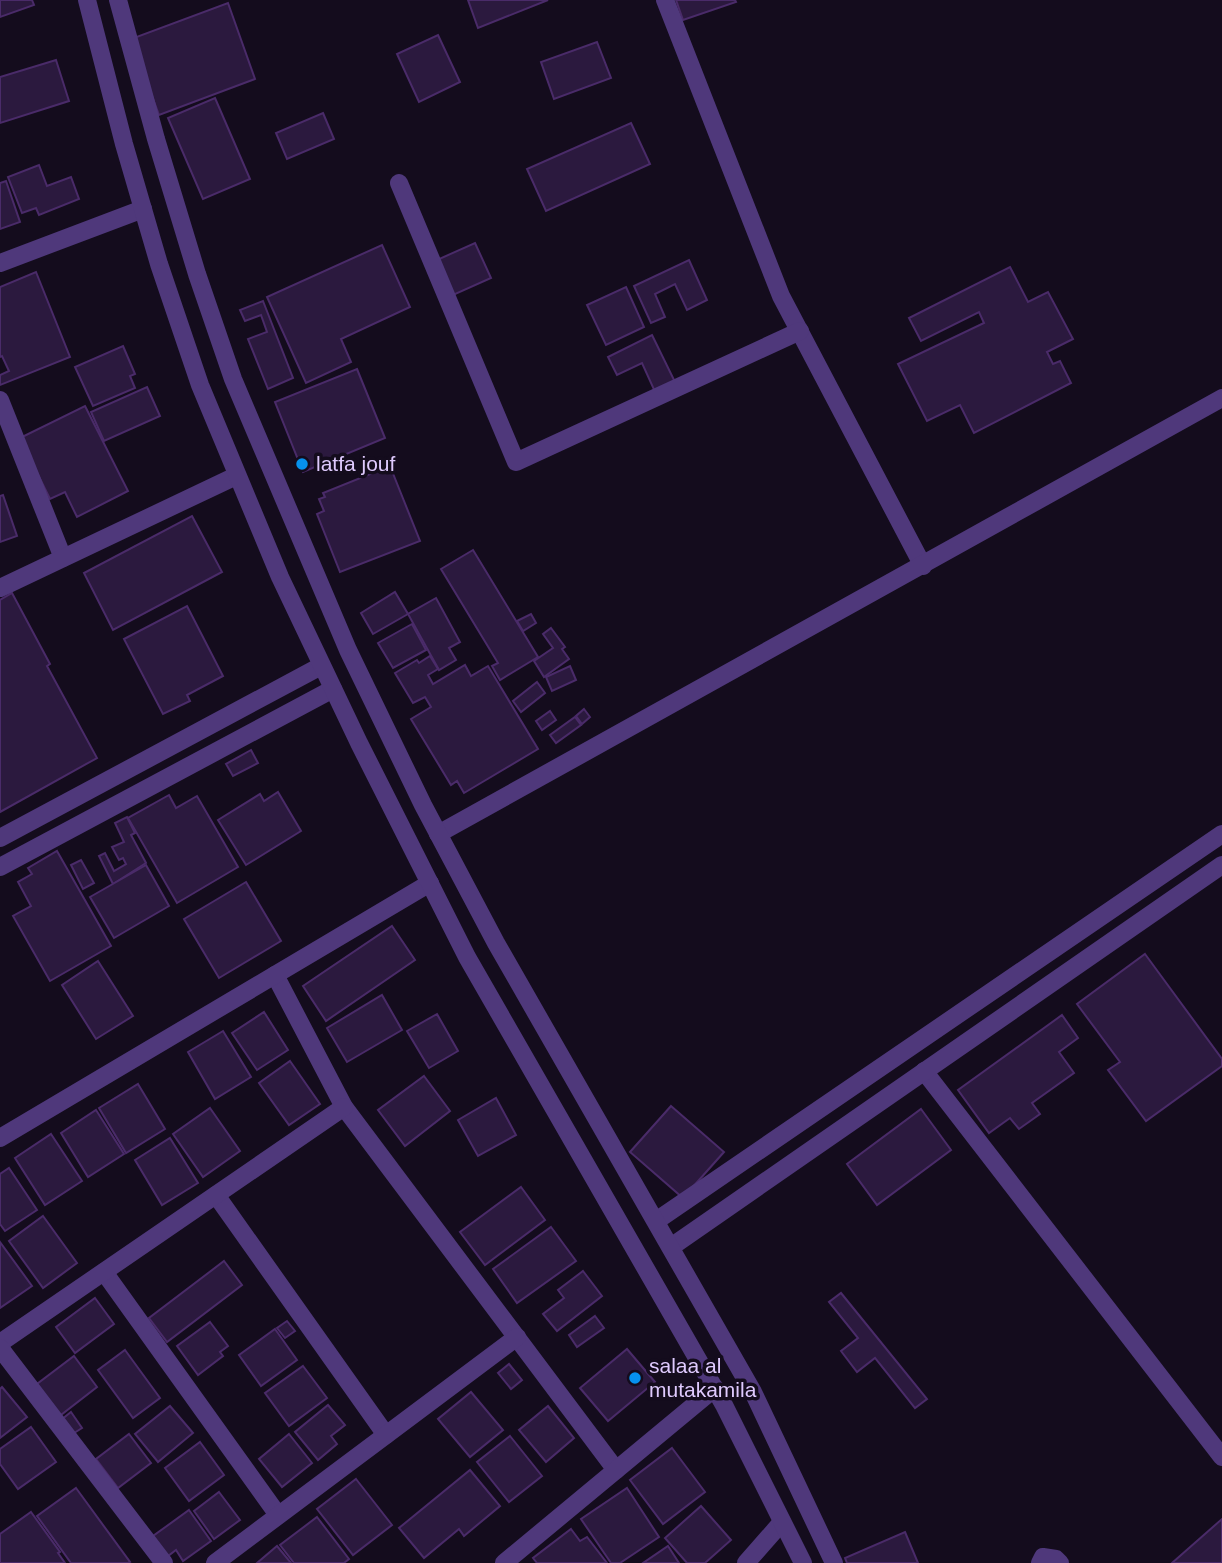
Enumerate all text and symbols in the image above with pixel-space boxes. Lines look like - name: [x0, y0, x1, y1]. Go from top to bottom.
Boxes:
- place label: latfa jouf: [316, 452, 396, 475]
- marker: latfa jouf: [294, 456, 310, 472]
- place label: salaa al mutakamila: [649, 1354, 757, 1401]
- marker: salaa al mutakamila: [627, 1370, 643, 1386]

